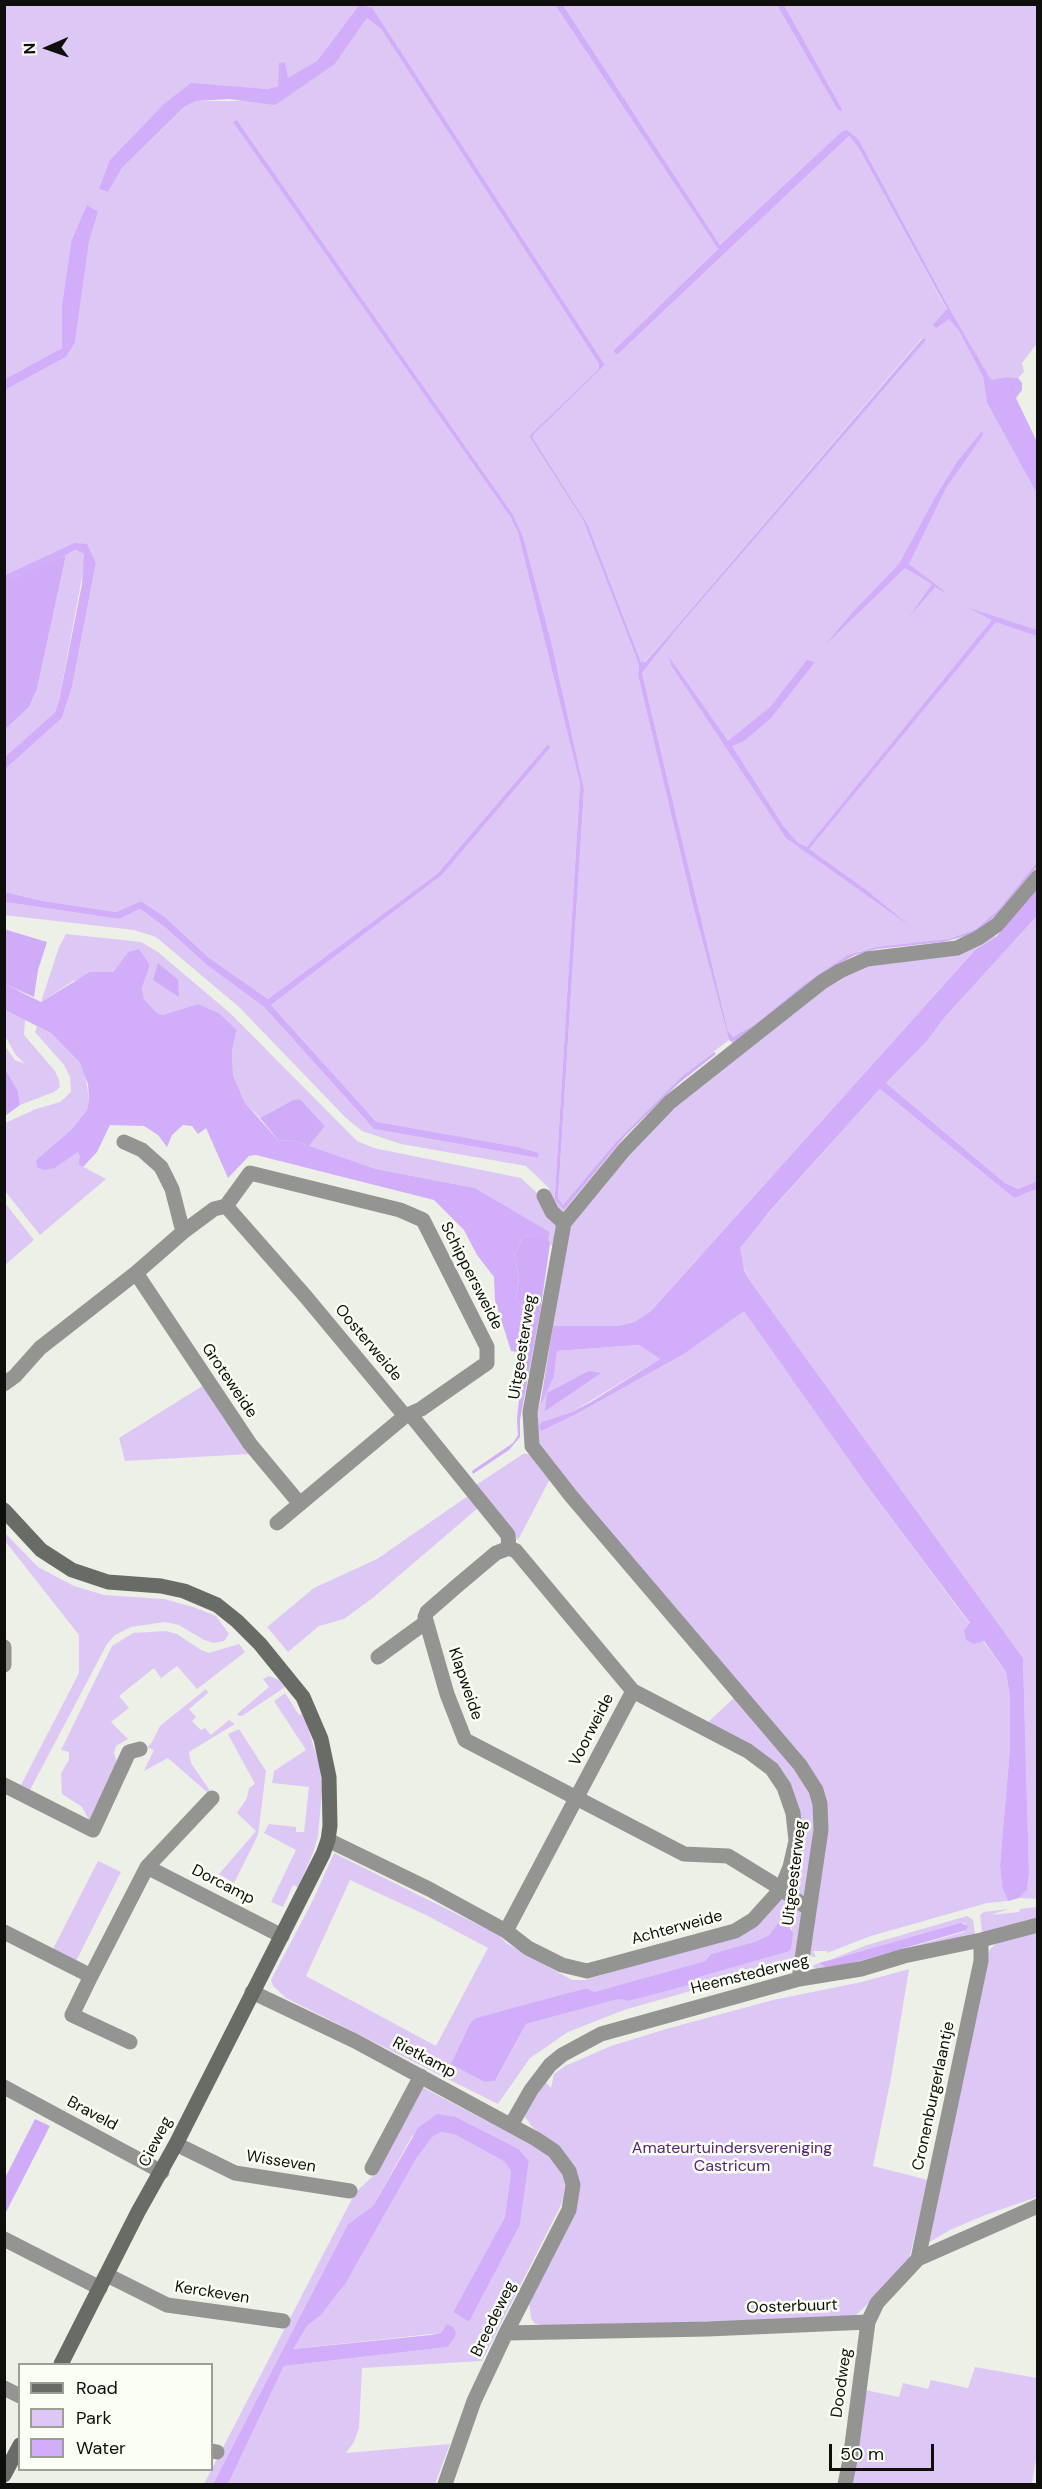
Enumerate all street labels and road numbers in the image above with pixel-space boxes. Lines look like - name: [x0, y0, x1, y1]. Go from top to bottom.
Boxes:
- street label: Schippersweide: [436, 1219, 506, 1333]
- street label: Uitgeesterweg: [505, 1293, 541, 1401]
- street label: Oosterweide: [330, 1301, 406, 1385]
- street label: Groteweide: [197, 1340, 261, 1422]
- street label: Klapweide: [444, 1645, 486, 1723]
- street label: Voorweide: [566, 1691, 618, 1769]
- street label: Uitgeesterweg: [779, 1819, 811, 1927]
- street label: Dorcamp: [188, 1861, 258, 1909]
- street label: Achterweide: [629, 1907, 725, 1949]
- street label: Heemstederweg: [689, 1951, 811, 1999]
- street label: Cronenburgerlaantje: [909, 2020, 959, 2172]
- street label: Rietkamp: [389, 2033, 459, 2083]
- street label: Braveld: [63, 2093, 121, 2135]
- street label: Cieweg: [135, 2114, 177, 2170]
- street label: Wisseven: [245, 2147, 317, 2177]
- street label: Kerckeven: [173, 2278, 251, 2308]
- street label: Breedeweg: [467, 2278, 521, 2360]
- street label: Oosterbuurt: [746, 2296, 838, 2318]
- street label: Doodweg: [828, 2347, 856, 2419]

